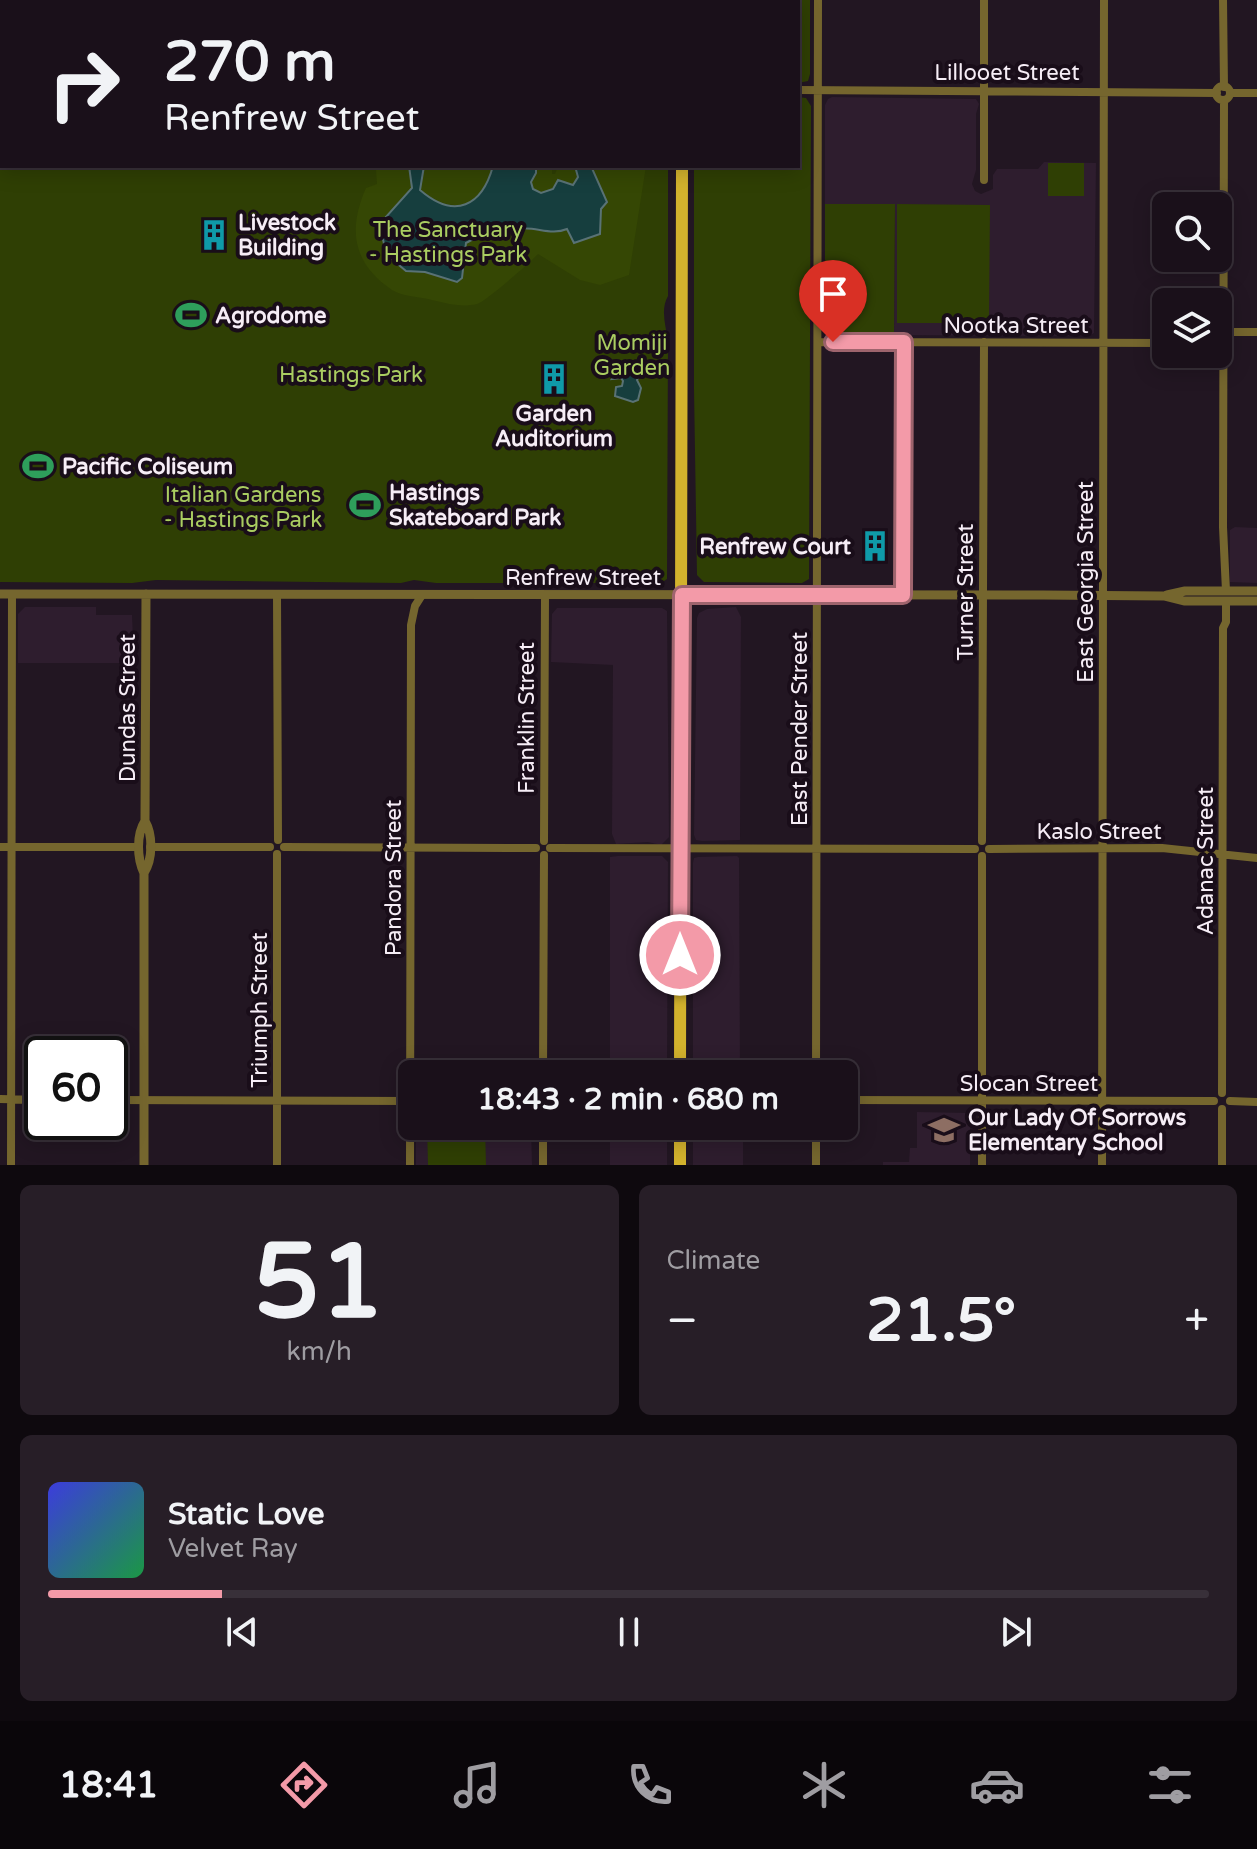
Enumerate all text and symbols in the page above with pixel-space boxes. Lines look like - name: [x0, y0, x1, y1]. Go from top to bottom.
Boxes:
- text: 270 m: [164, 29, 335, 96]
- icon: right: [32, 32, 136, 136]
- street label: Lillooet Street: [934, 60, 1080, 86]
- text: Renfrew Street: [164, 97, 419, 140]
- map controls: [1152, 192, 1232, 368]
- button: search: [1152, 192, 1232, 272]
- place label: Livestock Building: [238, 210, 336, 261]
- park label: The Sanctuary - Hastings Park: [369, 217, 527, 268]
- building icon: Livestock Building: [197, 218, 231, 252]
- pin: [799, 260, 867, 342]
- icon: arrive: [811, 272, 855, 316]
- button: layers: [1152, 288, 1232, 368]
- sports icon: Agrodome: [174, 298, 208, 332]
- place label: Agrodome: [215, 303, 326, 329]
- street label: Nootka Street: [943, 313, 1089, 339]
- park label: Momiji Garden: [594, 330, 670, 381]
- park label: Hastings Park: [279, 362, 423, 388]
- building icon: Garden Auditorium: [537, 362, 571, 396]
- place label: Garden Auditorium: [495, 401, 613, 452]
- sports icon: Pacific Coliseum: [21, 449, 55, 483]
- place label: Pacific Coliseum: [62, 454, 233, 480]
- place label: Hastings Skateboard Park: [389, 480, 561, 531]
- street label: East Georgia Street: [1073, 481, 1099, 683]
- park label: Italian Gardens - Hastings Park: [164, 482, 322, 533]
- sports icon: Hastings Skateboard Park: [348, 488, 382, 522]
- street label: Turner Street: [953, 524, 979, 660]
- building icon: Renfrew Court: [858, 529, 892, 563]
- place label: Renfrew Court: [699, 534, 852, 560]
- street label: Renfrew Street: [505, 565, 661, 591]
- street label: East Pender Street: [787, 632, 813, 826]
- street label: Dundas Street: [115, 634, 141, 782]
- street label: Franklin Street: [514, 642, 540, 794]
- street label: Adanac Street: [1193, 787, 1219, 935]
- street label: Pandora Street: [381, 800, 407, 956]
- street label: Kaslo Street: [1036, 819, 1162, 845]
- position arrow: [638, 913, 722, 997]
- street label: Triumph Street: [247, 932, 273, 1088]
- speed limit sign: 60: [24, 1036, 128, 1140]
- street label: Slocan Street: [960, 1071, 1098, 1097]
- text: 18:43 · 2 min · 680 m: [477, 1081, 779, 1118]
- place label: Our Lady Of Sorrows Elementary School: [968, 1105, 1187, 1156]
- school or university icon: Our Lady Of Sorrows Elementary School: [927, 1113, 961, 1147]
- text: 51: [254, 1221, 385, 1346]
- text: Climate: [667, 1245, 760, 1276]
- text: 21.5°: [866, 1285, 1016, 1357]
- text: −: [667, 1295, 698, 1348]
- text: +: [1184, 1295, 1209, 1348]
- text: km/h: [287, 1336, 352, 1367]
- text: Static Love: [168, 1496, 324, 1533]
- text: Velvet Ray: [168, 1533, 298, 1564]
- icon: previous: [220, 1610, 264, 1654]
- icon: pause: [607, 1610, 651, 1654]
- icon: next: [994, 1610, 1038, 1654]
- icon: directions: [276, 1757, 332, 1813]
- icon: music: [449, 1757, 505, 1813]
- icon: phone: [622, 1757, 678, 1813]
- icon: climate: [796, 1757, 852, 1813]
- icon: car: [969, 1757, 1025, 1813]
- icon: filters: [1142, 1757, 1198, 1813]
- text: 18:41: [59, 1764, 158, 1807]

